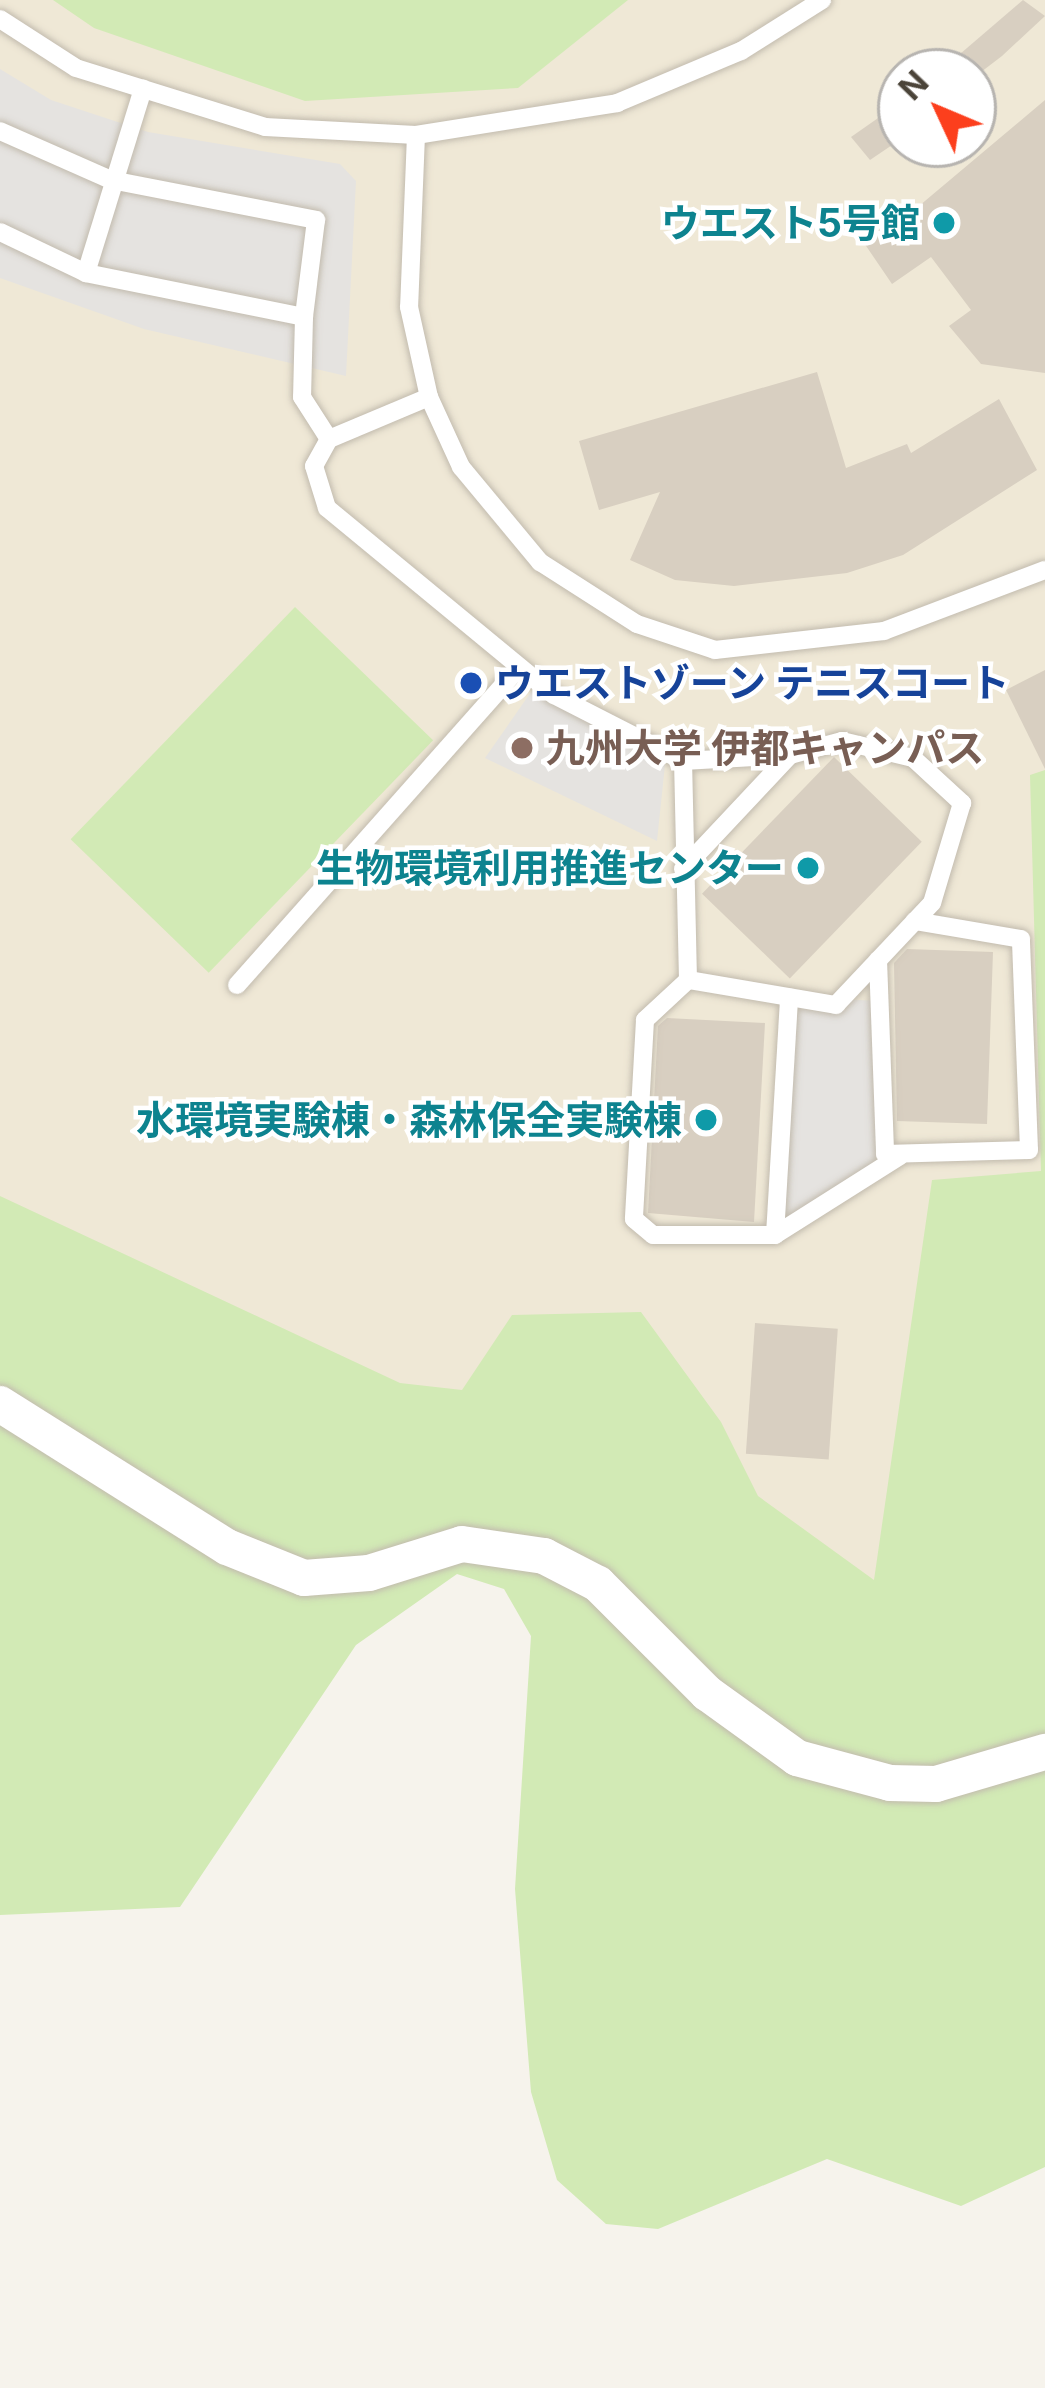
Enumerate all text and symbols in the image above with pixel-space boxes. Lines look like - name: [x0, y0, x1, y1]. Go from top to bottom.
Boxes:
- north arrow: [877, 48, 997, 168]
- text: N: [890, 62, 936, 108]
- place label: ウエスト5号館: [661, 200, 920, 246]
- marker: ウエスト5号館: [931, 210, 957, 236]
- place label: ウエストゾーン テニスコート: [495, 660, 1011, 706]
- marker: ウエストゾーン テニスコート: [458, 670, 484, 696]
- place label: 九州大学 伊都キャンパス: [546, 725, 984, 771]
- marker: 九州大学 伊都キャンパス: [509, 735, 535, 761]
- place label: 生物環境利用推進センター: [316, 845, 784, 891]
- marker: 生物環境利用推進センター: [795, 855, 821, 881]
- place label: 水環境実験棟・森林保全実験棟: [136, 1097, 682, 1143]
- marker: 水環境実験棟・森林保全実験棟: [693, 1107, 719, 1133]

